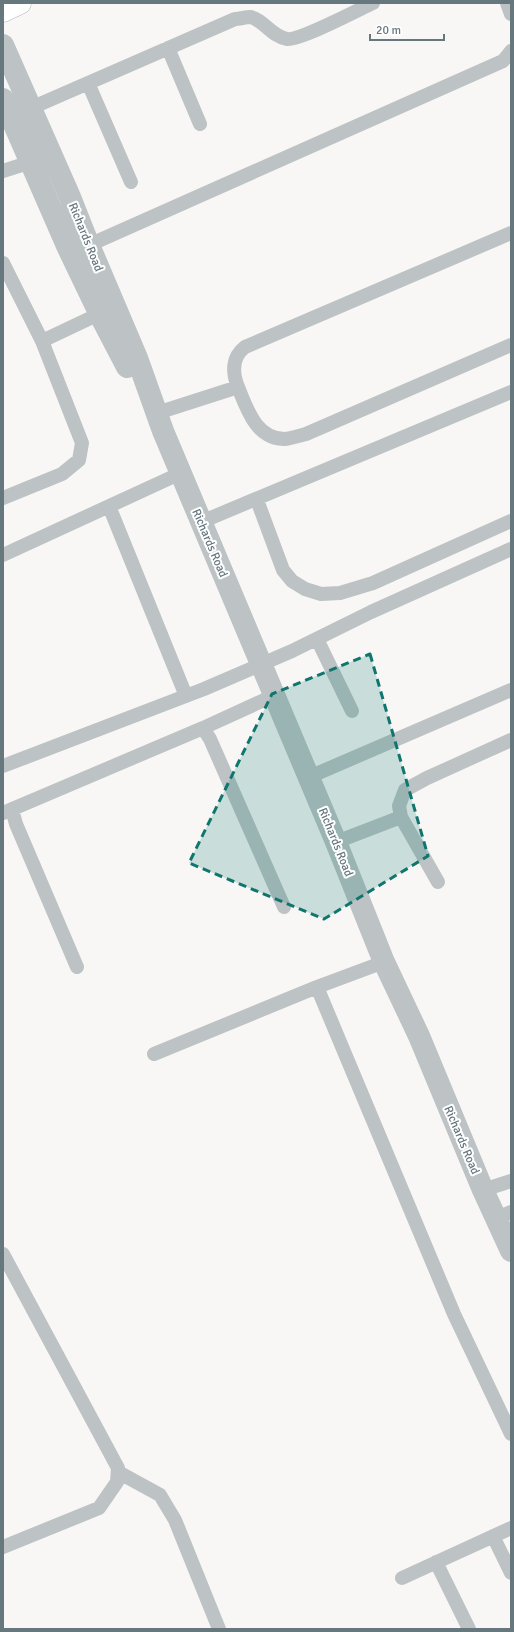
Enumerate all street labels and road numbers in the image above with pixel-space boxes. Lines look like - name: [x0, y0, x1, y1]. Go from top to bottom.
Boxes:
- street label: Richards Road: [65, 201, 106, 274]
- street label: Richards Road: [188, 507, 231, 580]
- street label: Richards Road: [315, 806, 356, 879]
- street label: Richards Road: [440, 1104, 483, 1177]

